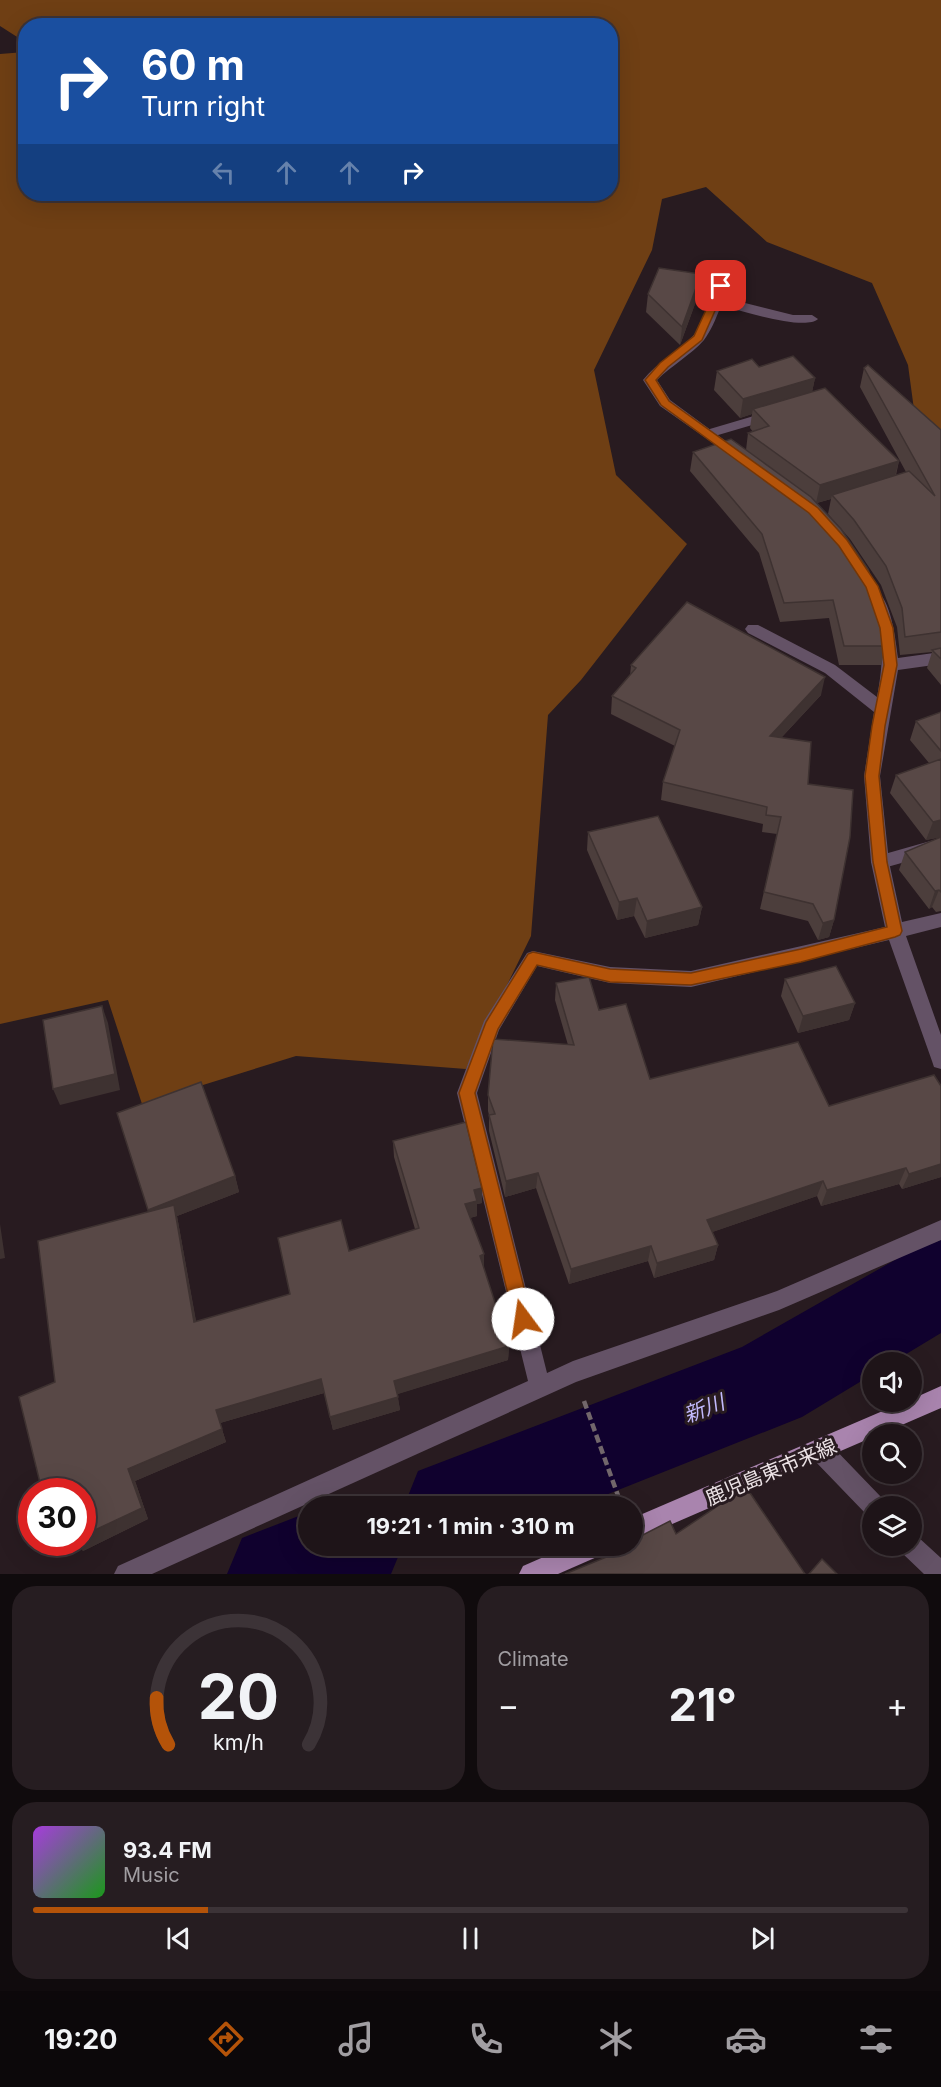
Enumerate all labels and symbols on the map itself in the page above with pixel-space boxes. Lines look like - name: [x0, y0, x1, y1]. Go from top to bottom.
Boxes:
- pin: [695, 260, 746, 311]
- position arrow: [491, 1287, 555, 1351]
- water label: 新川: [680, 1389, 730, 1428]
- street label: 鹿児島東市来線: [702, 1434, 840, 1510]
- speed limit sign: 30: [18, 1478, 96, 1556]

